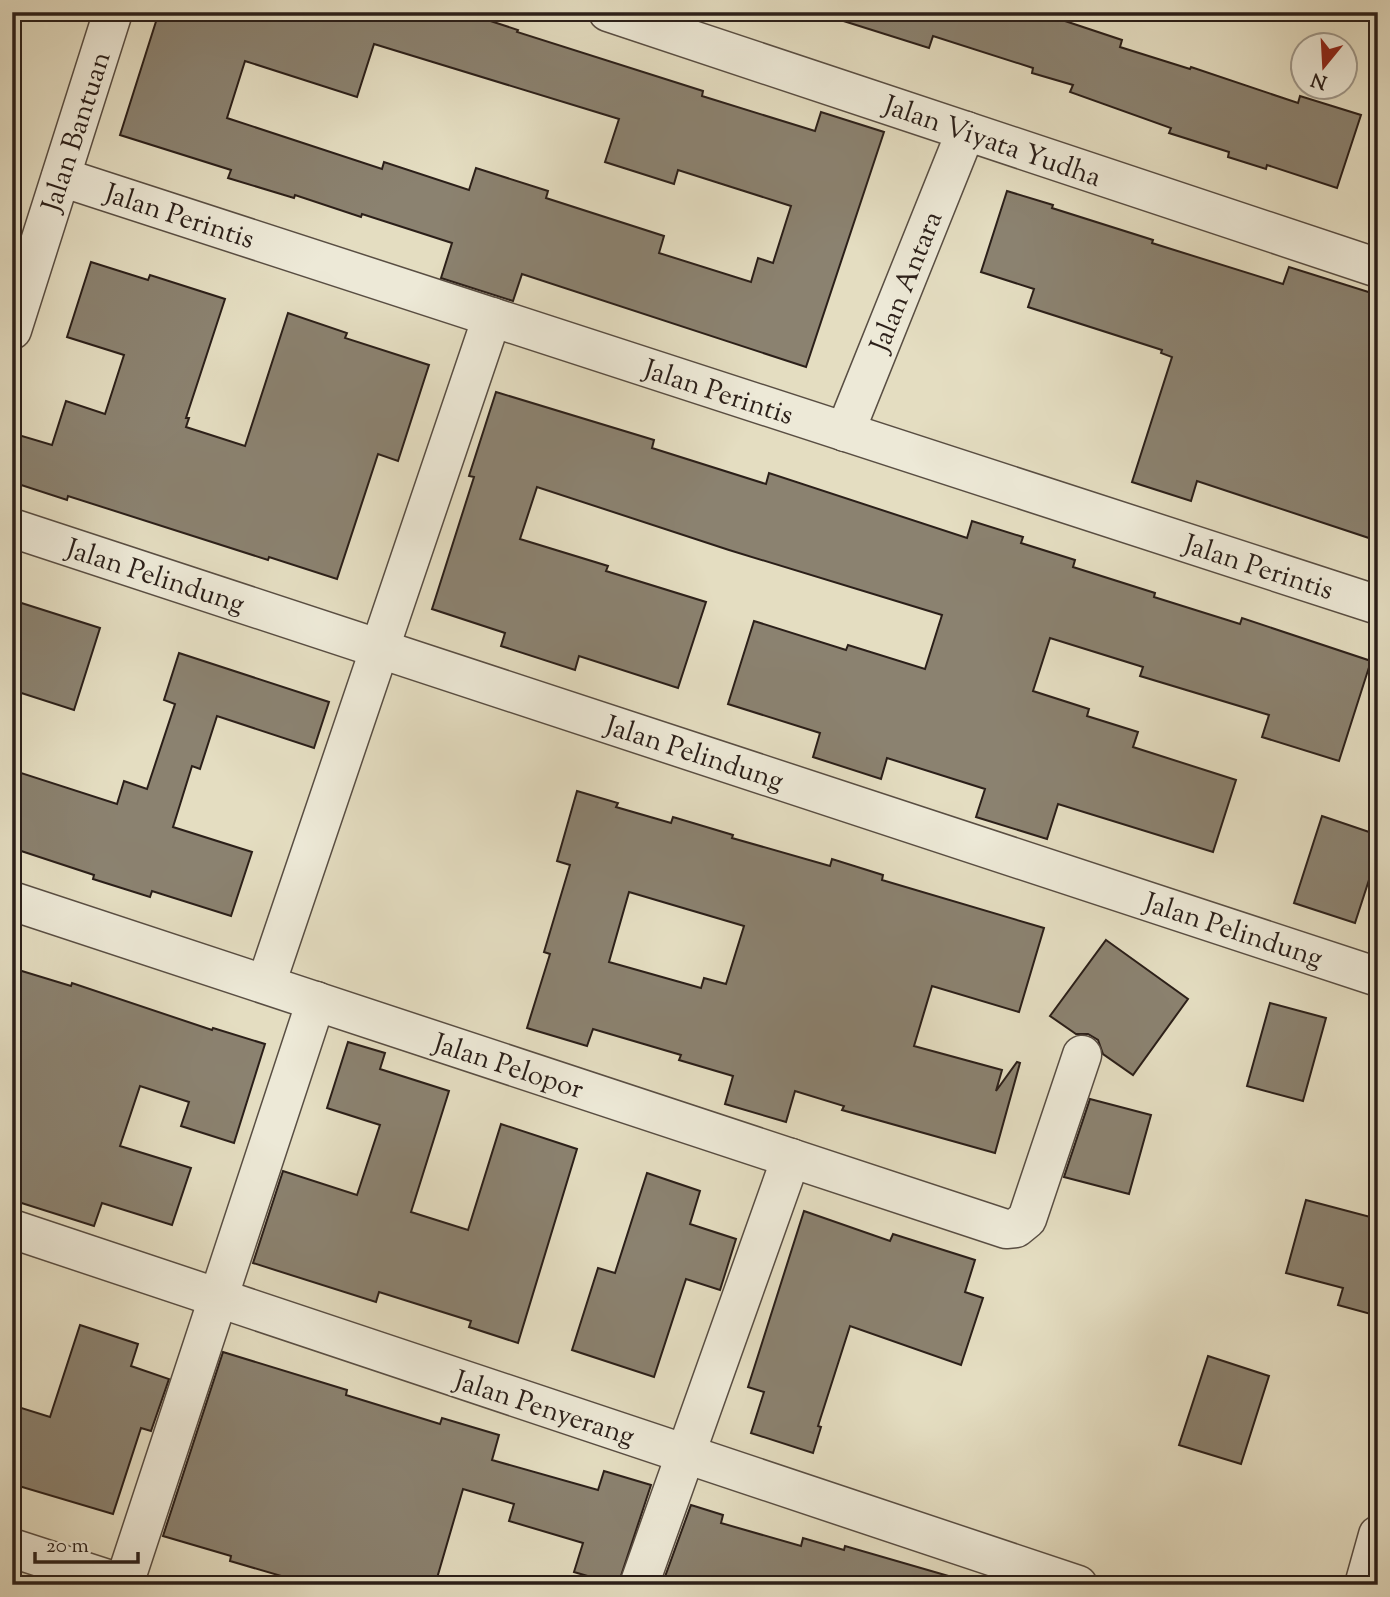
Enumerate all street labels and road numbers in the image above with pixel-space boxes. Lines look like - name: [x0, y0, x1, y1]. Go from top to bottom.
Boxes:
- street label: Jalan Bantuan: [33, 47, 123, 219]
- street label: Jalan Viyata Yudha: [876, 86, 1106, 199]
- street label: Jalan Perintis: [97, 174, 259, 261]
- street label: Jalan Antara: [861, 206, 954, 360]
- street label: Jalan Perintis: [636, 350, 798, 437]
- street label: Jalan Perintis: [1176, 525, 1338, 612]
- street label: Jalan Pelindung: [59, 530, 249, 626]
- street label: Jalan Pelindung: [598, 707, 788, 803]
- street label: Jalan Pelindung: [1137, 884, 1327, 980]
- street label: Jalan Pelopor: [426, 1024, 589, 1111]
- street label: Jalan Penyerang: [447, 1361, 639, 1458]

